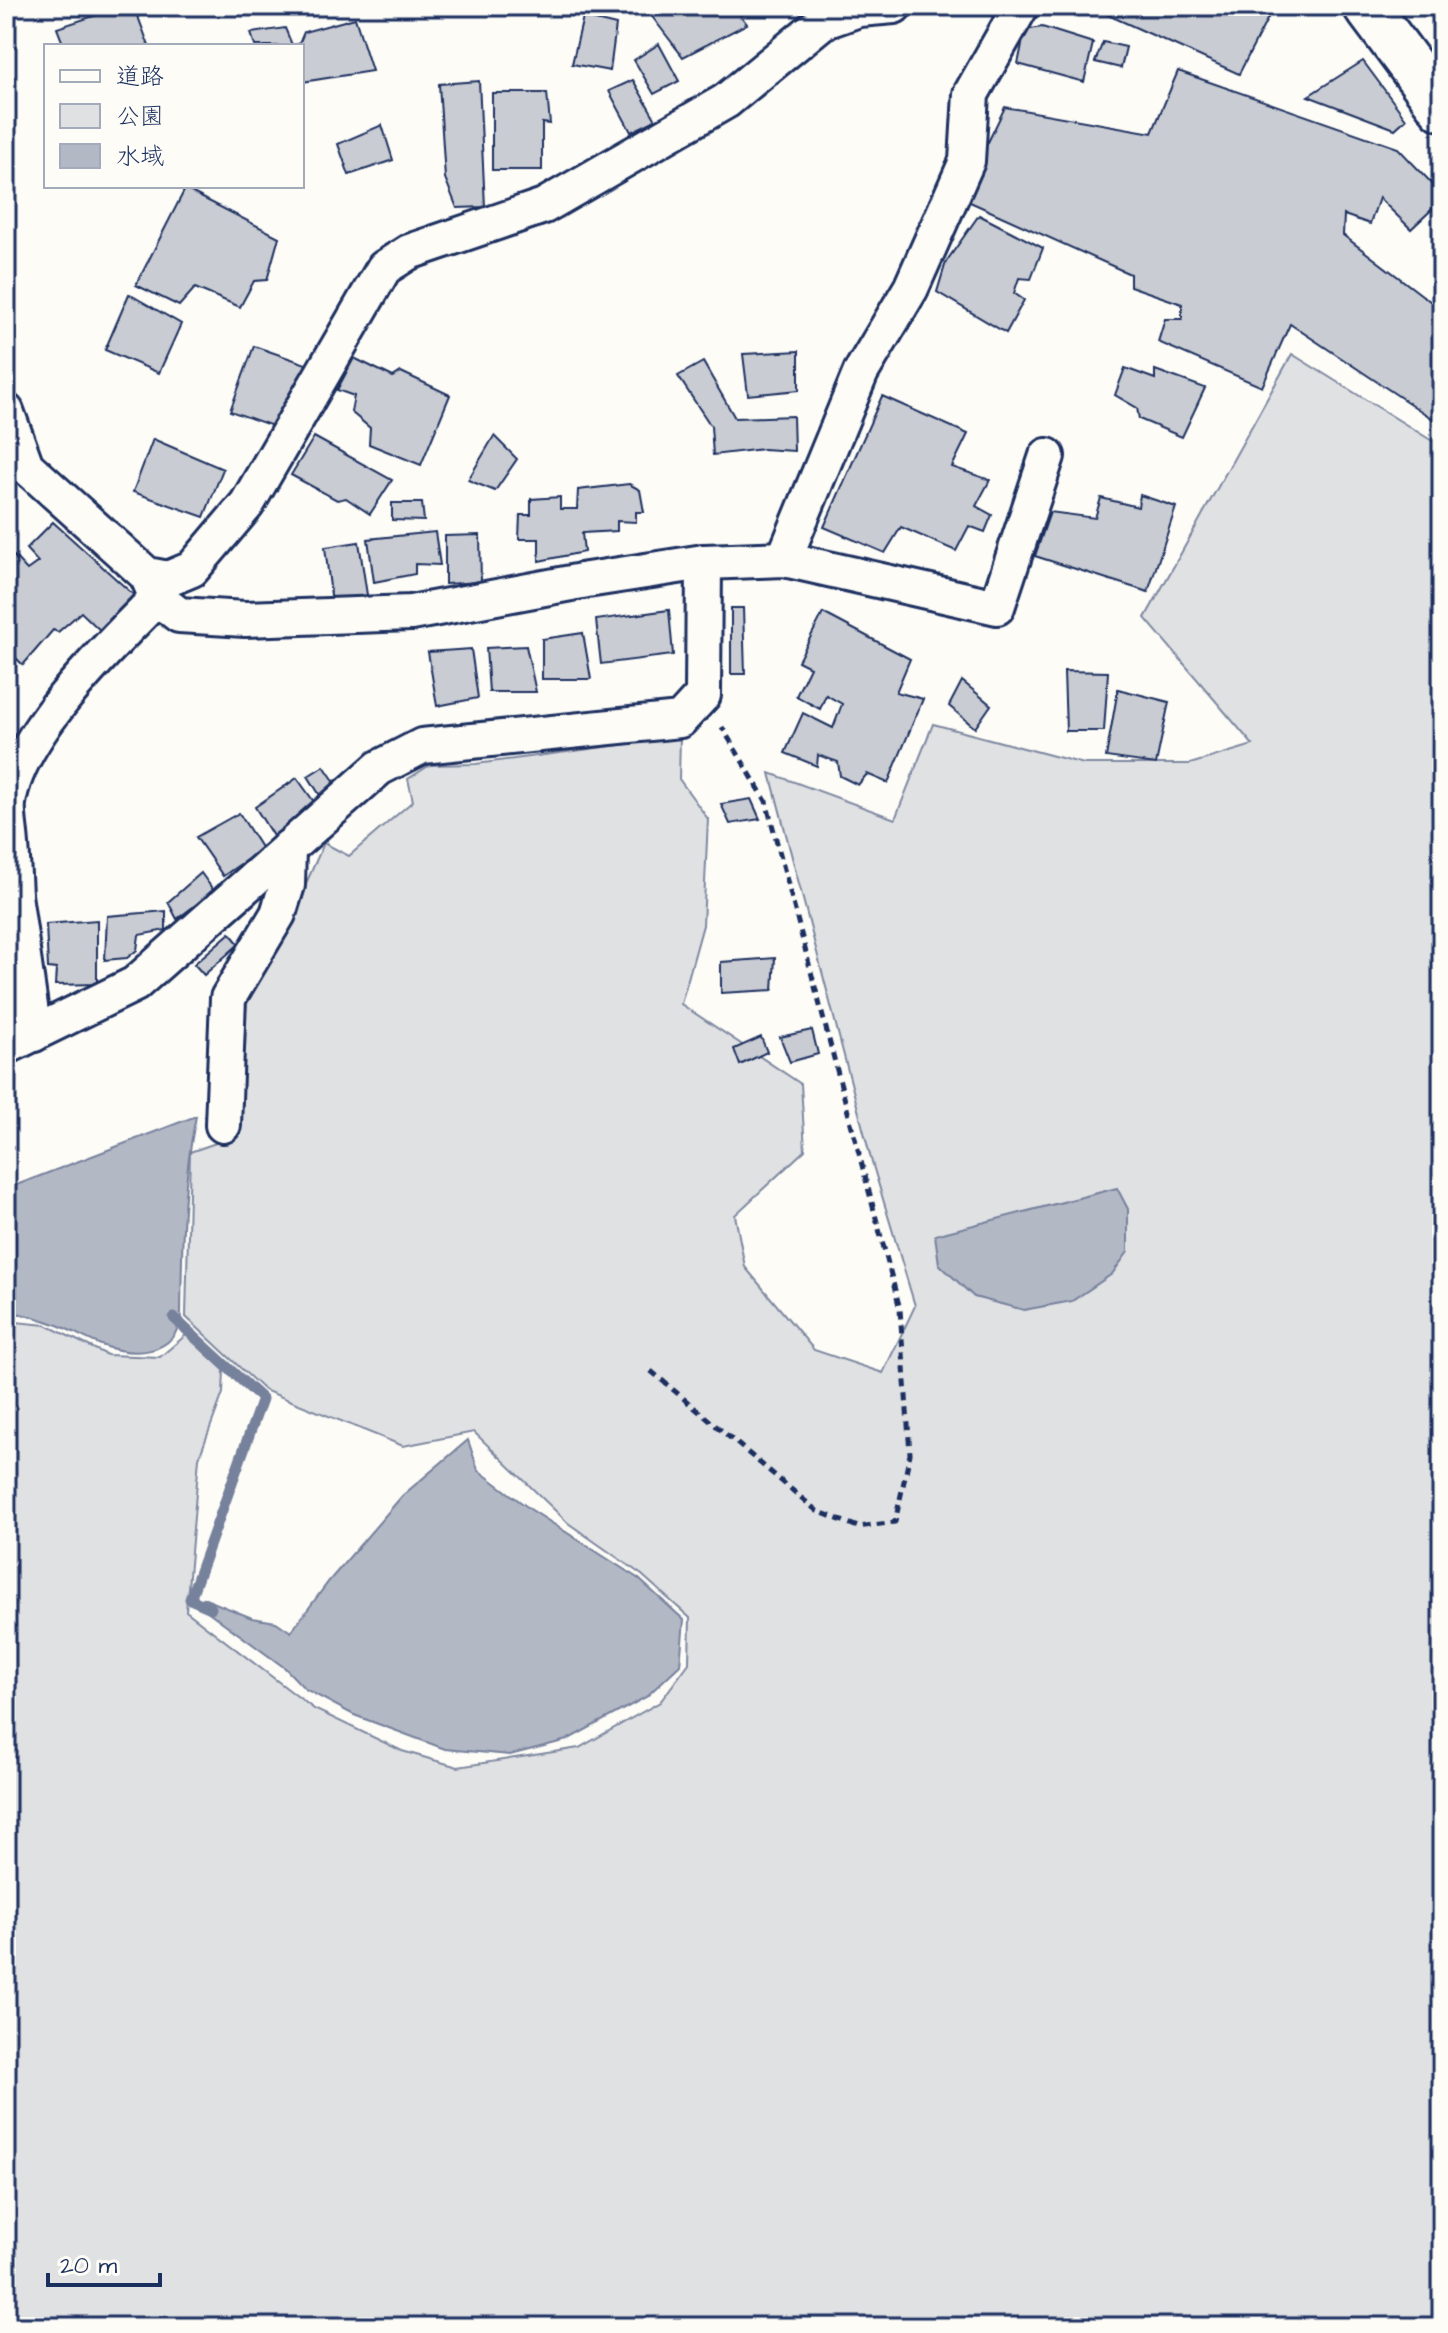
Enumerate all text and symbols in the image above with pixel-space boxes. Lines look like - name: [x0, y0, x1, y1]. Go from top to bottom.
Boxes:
- legend: [44, 44, 304, 188]
- text: 道路: [116, 60, 164, 94]
- text: 公園: [116, 100, 164, 134]
- text: 水域: [116, 140, 164, 174]
- scale bar: [48, 2237, 160, 2287]
- text: 20 m: [60, 2249, 117, 2283]

